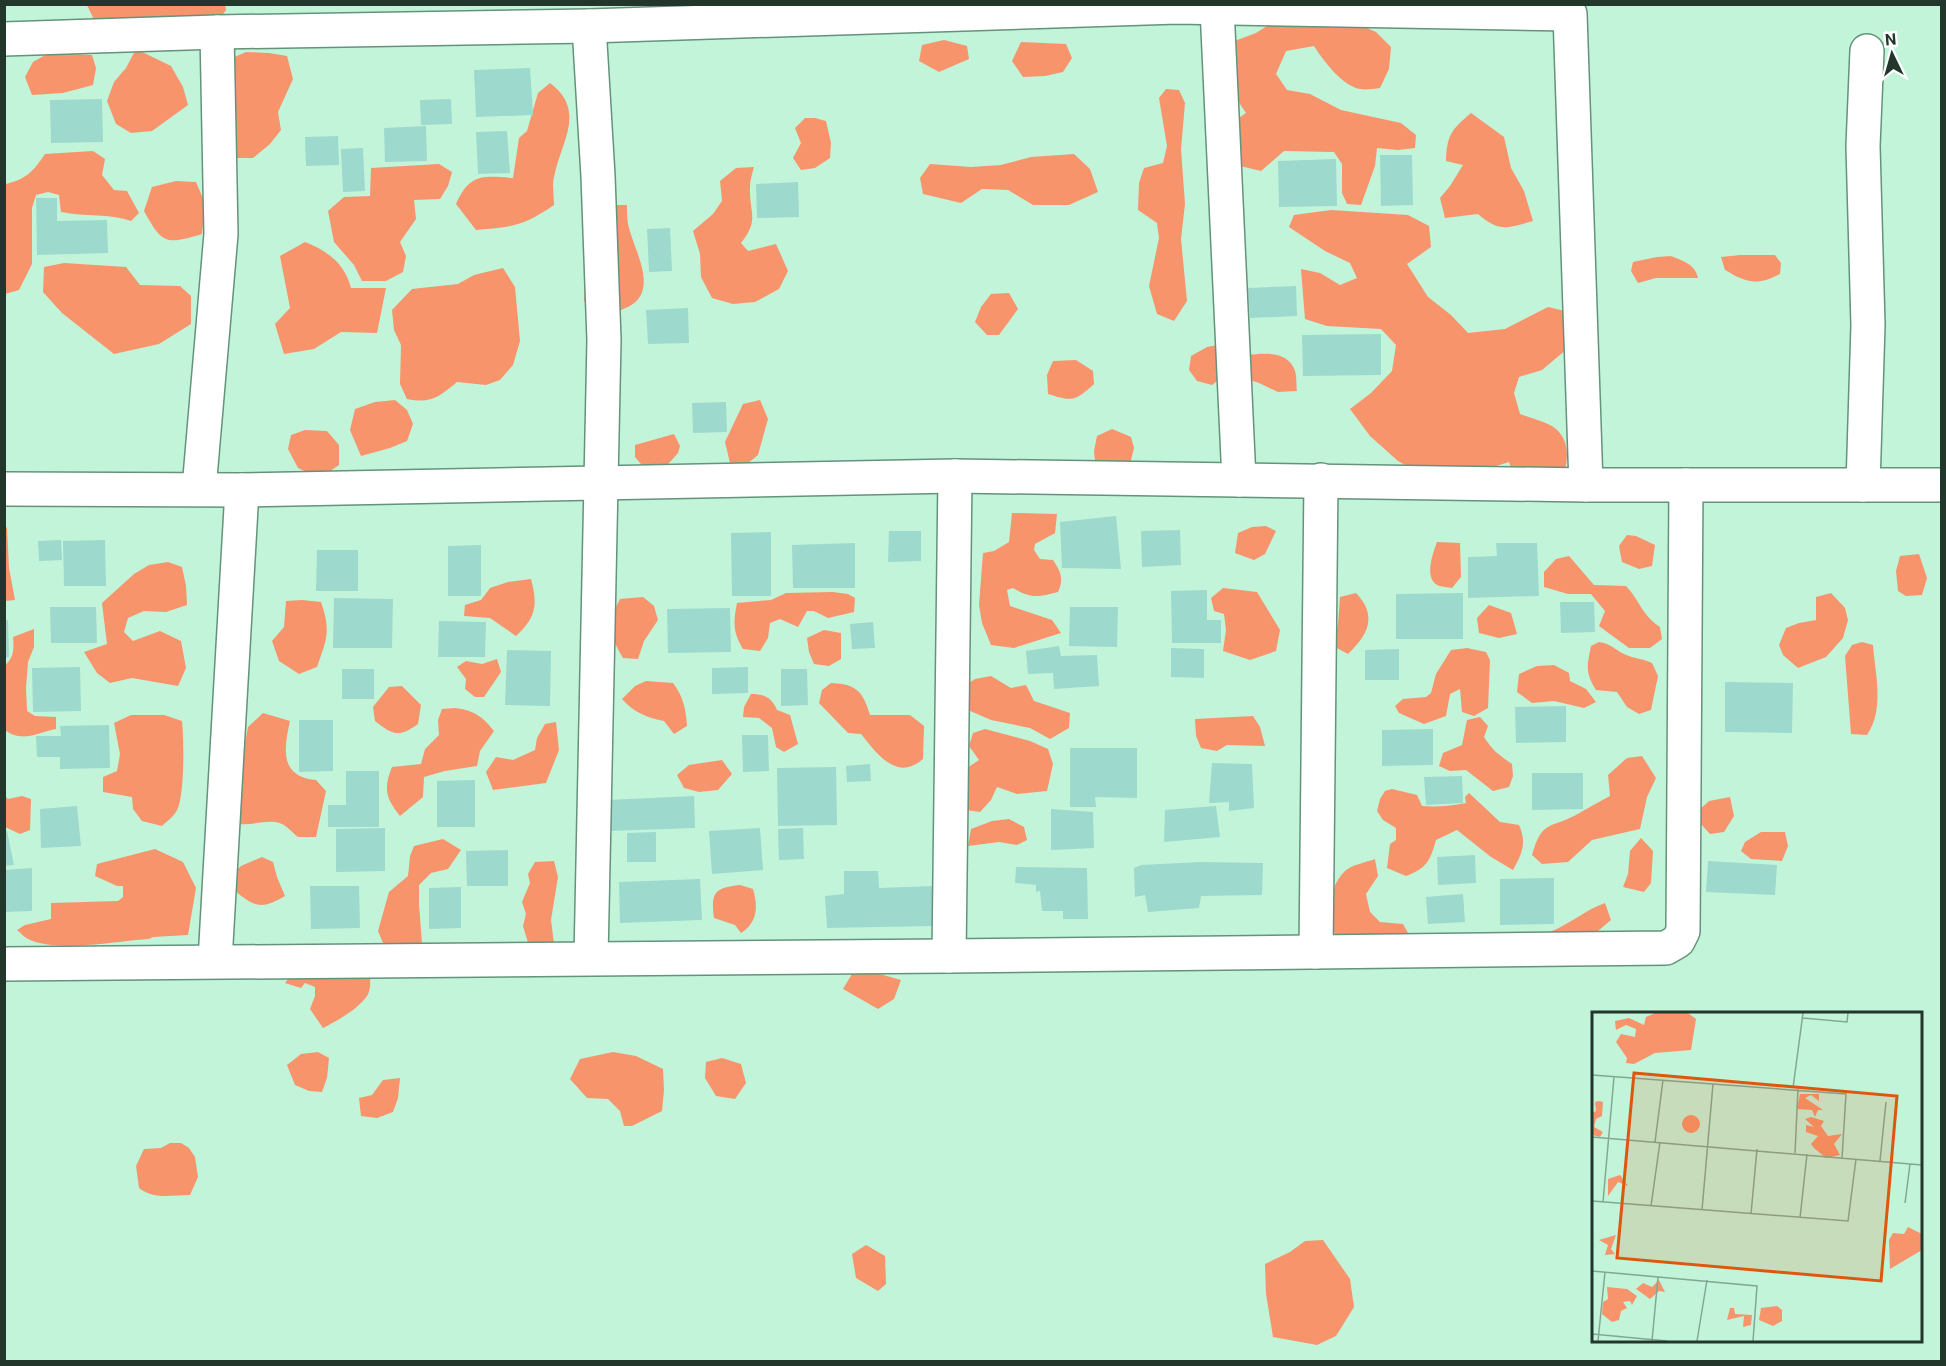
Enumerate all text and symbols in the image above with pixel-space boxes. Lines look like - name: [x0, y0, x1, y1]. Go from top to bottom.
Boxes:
- north arrow: [1862, 24, 1922, 84]
- text: N: [1884, 30, 1897, 50]
- inset map: [1592, 1012, 1922, 1342]

